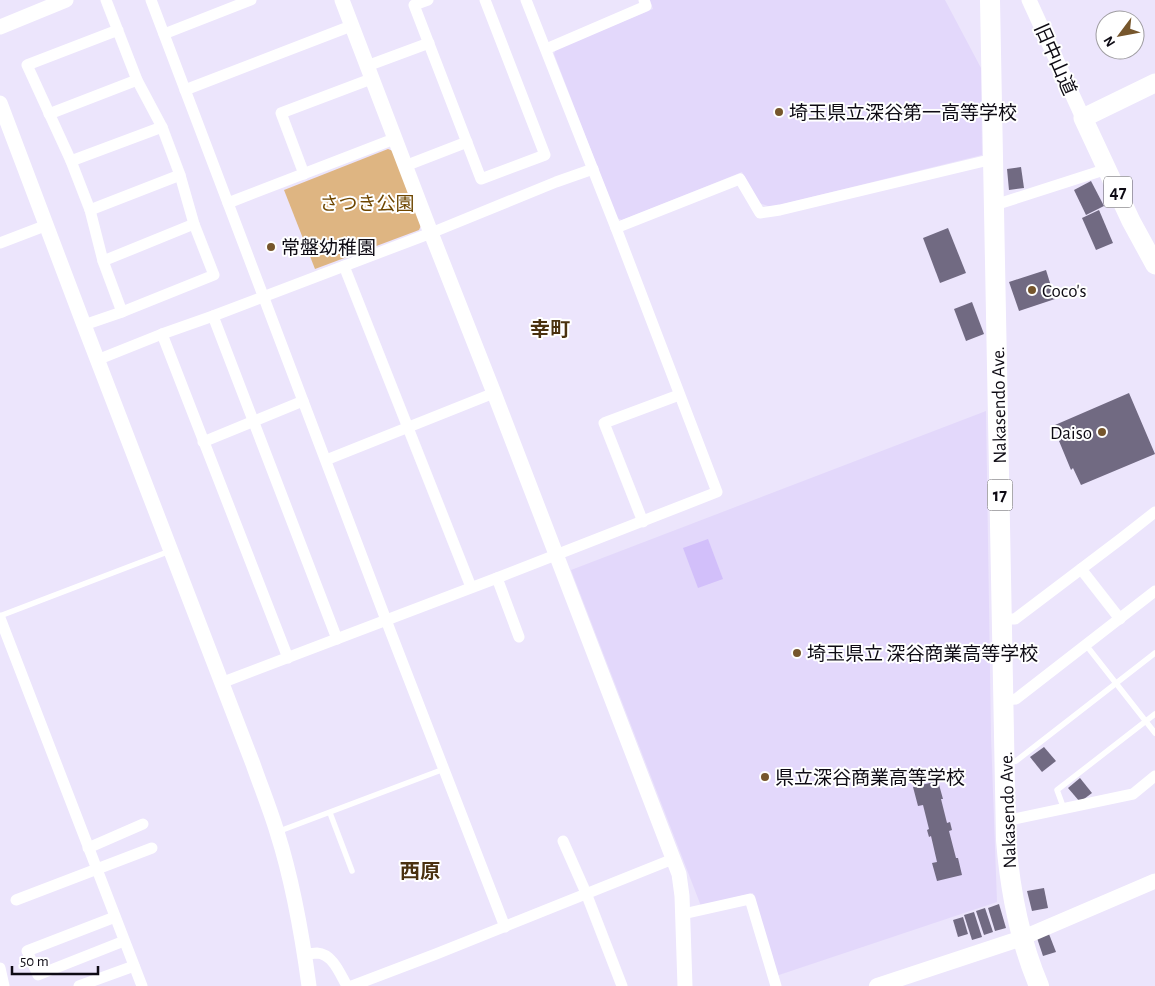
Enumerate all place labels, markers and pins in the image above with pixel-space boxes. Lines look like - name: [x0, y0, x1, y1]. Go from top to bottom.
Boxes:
- place label: 埼玉県立深谷第一高等学校: [789, 102, 1017, 123]
- marker: 埼玉県立深谷第一高等学校: [773, 106, 785, 118]
- place label: 常盤幼稚園: [281, 237, 376, 258]
- marker: 常盤幼稚園: [265, 241, 277, 253]
- place label: Coco's: [1042, 282, 1087, 301]
- marker: Coco's: [1026, 284, 1038, 296]
- place label: Daiso: [1050, 424, 1092, 443]
- marker: Daiso: [1096, 426, 1108, 438]
- place label: 埼玉県立 深谷商業高等学校: [807, 643, 1038, 664]
- marker: 埼玉県立 深谷商業高等学校: [791, 647, 803, 659]
- place label: 県立深谷商業高等学校: [775, 767, 965, 788]
- marker: 県立深谷商業高等学校: [759, 771, 771, 783]

